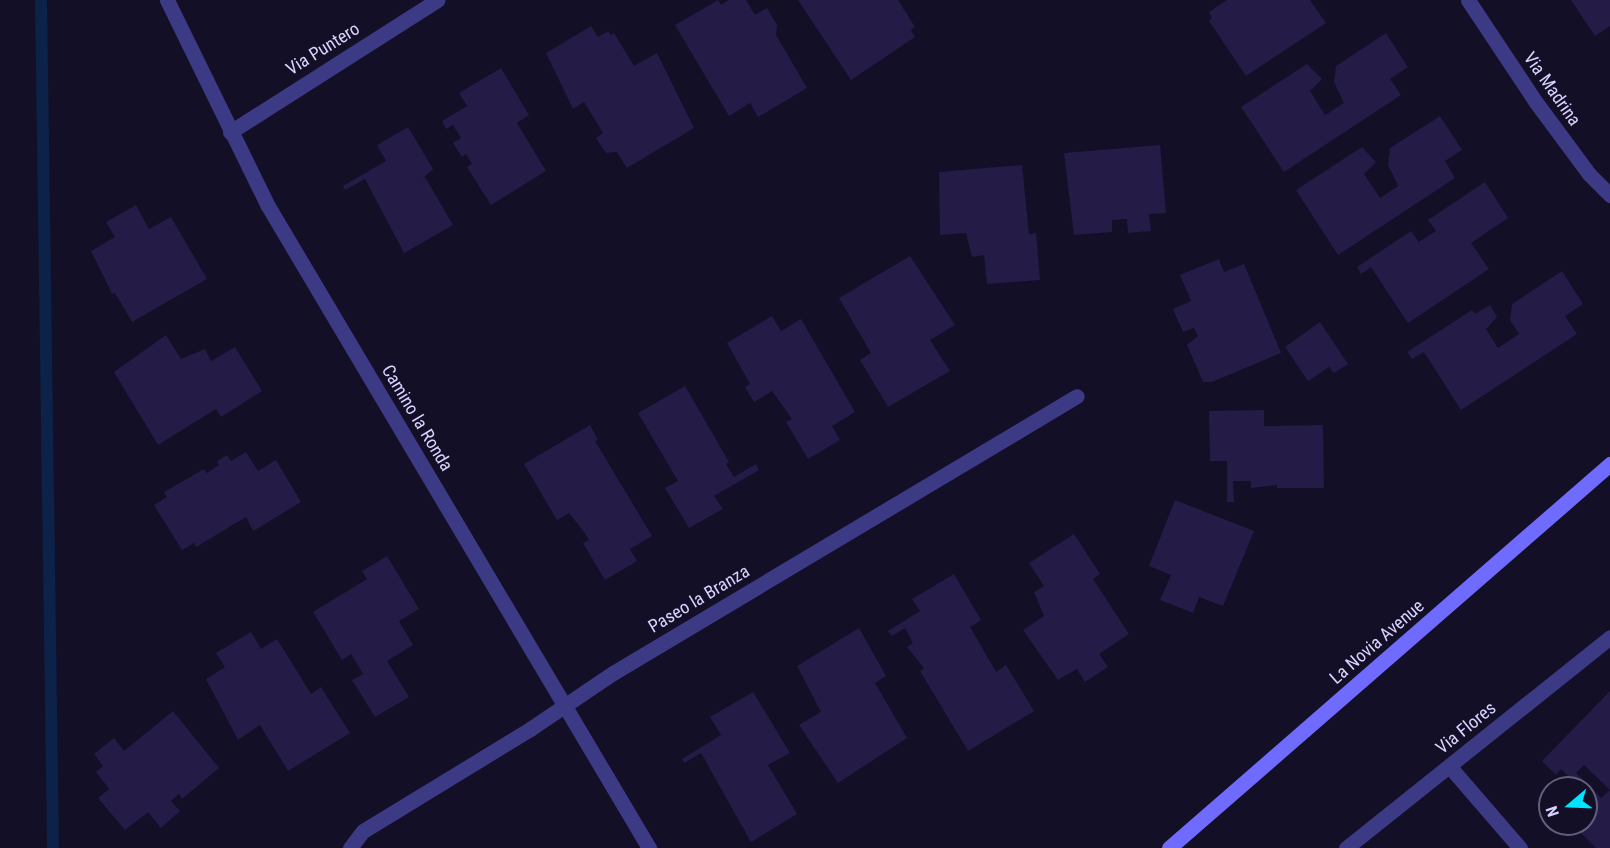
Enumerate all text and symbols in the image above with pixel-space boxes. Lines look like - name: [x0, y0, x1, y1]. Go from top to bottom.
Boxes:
- street label: Via Puntero: [282, 18, 364, 80]
- street label: Via Madrina: [1519, 48, 1585, 130]
- street label: Camino la Ronda: [377, 361, 457, 475]
- street label: Paseo la Branza: [645, 560, 753, 638]
- street label: La Novia Avenue: [1325, 595, 1429, 689]
- street label: Via Flores: [1432, 697, 1500, 759]
- north arrow: [1538, 776, 1598, 836]
- text: N: [1542, 804, 1563, 819]

